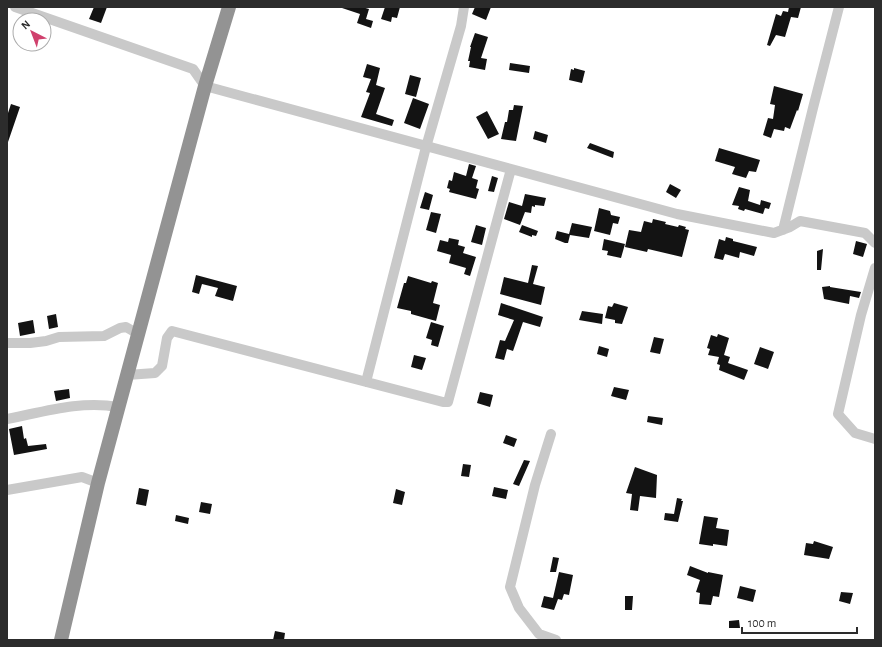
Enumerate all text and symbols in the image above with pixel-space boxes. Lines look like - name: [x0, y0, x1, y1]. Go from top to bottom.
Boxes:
- north arrow: [12, 12, 52, 52]
- text: N: [19, 18, 32, 32]
- scale bar: [742, 609, 857, 635]
- text: 100 m: [748, 617, 776, 629]

